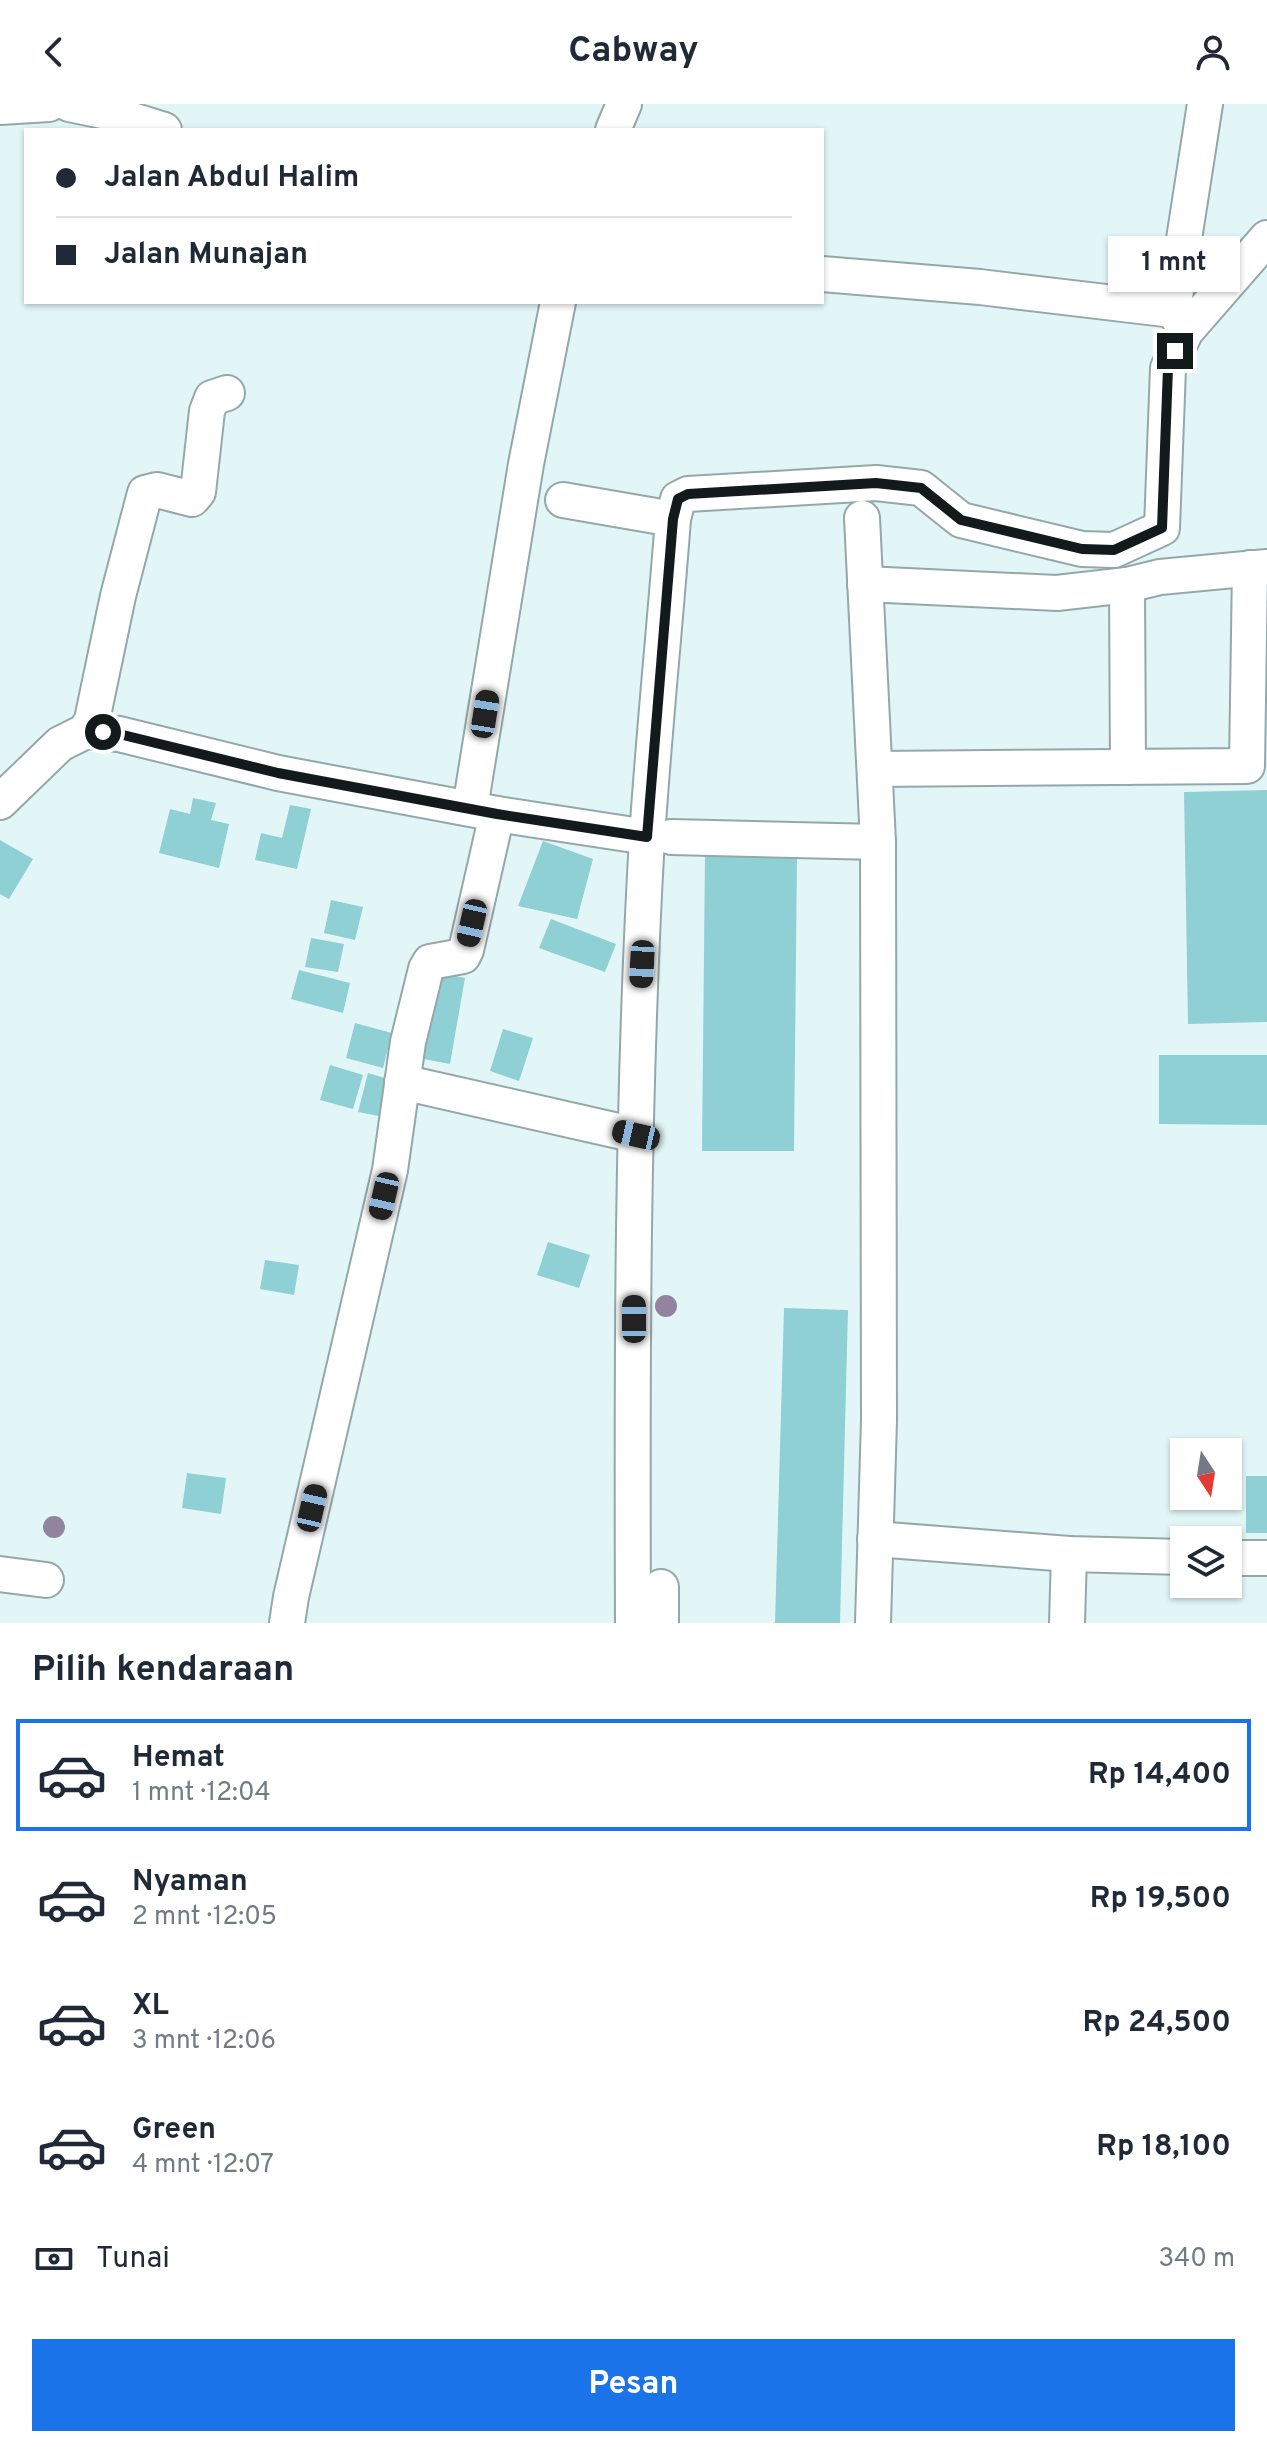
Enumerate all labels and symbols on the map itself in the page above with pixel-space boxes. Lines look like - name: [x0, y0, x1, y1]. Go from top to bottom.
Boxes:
- callout: 1 mnt: [1109, 235, 1241, 291]
- route end: [1157, 333, 1193, 369]
- car: [469, 688, 501, 740]
- route start: [85, 714, 121, 750]
- car: [455, 897, 489, 949]
- car: [629, 939, 655, 989]
- car: [610, 1118, 662, 1152]
- car: [367, 1170, 401, 1222]
- car: [622, 1295, 646, 1343]
- north arrow: [1170, 1438, 1242, 1510]
- car: [295, 1482, 329, 1534]

